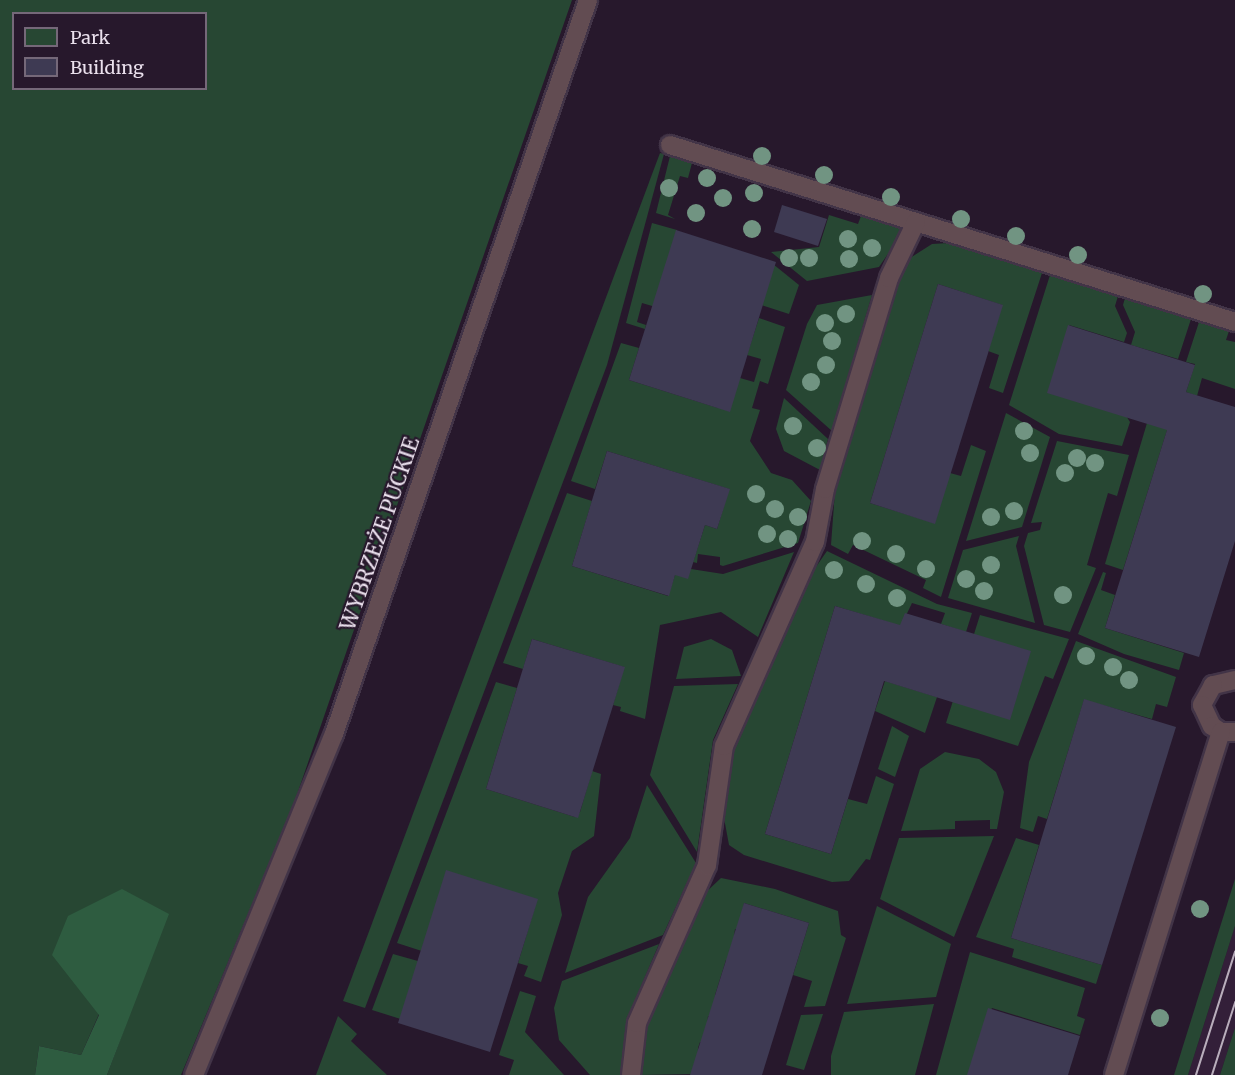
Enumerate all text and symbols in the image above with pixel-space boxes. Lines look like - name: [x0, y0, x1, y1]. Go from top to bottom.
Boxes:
- legend: [12, 12, 207, 90]
- text: Park: [70, 26, 110, 49]
- text: Building: [70, 56, 144, 79]
- street label: WYBRZEŻE PUCKIE: [335, 434, 425, 634]

